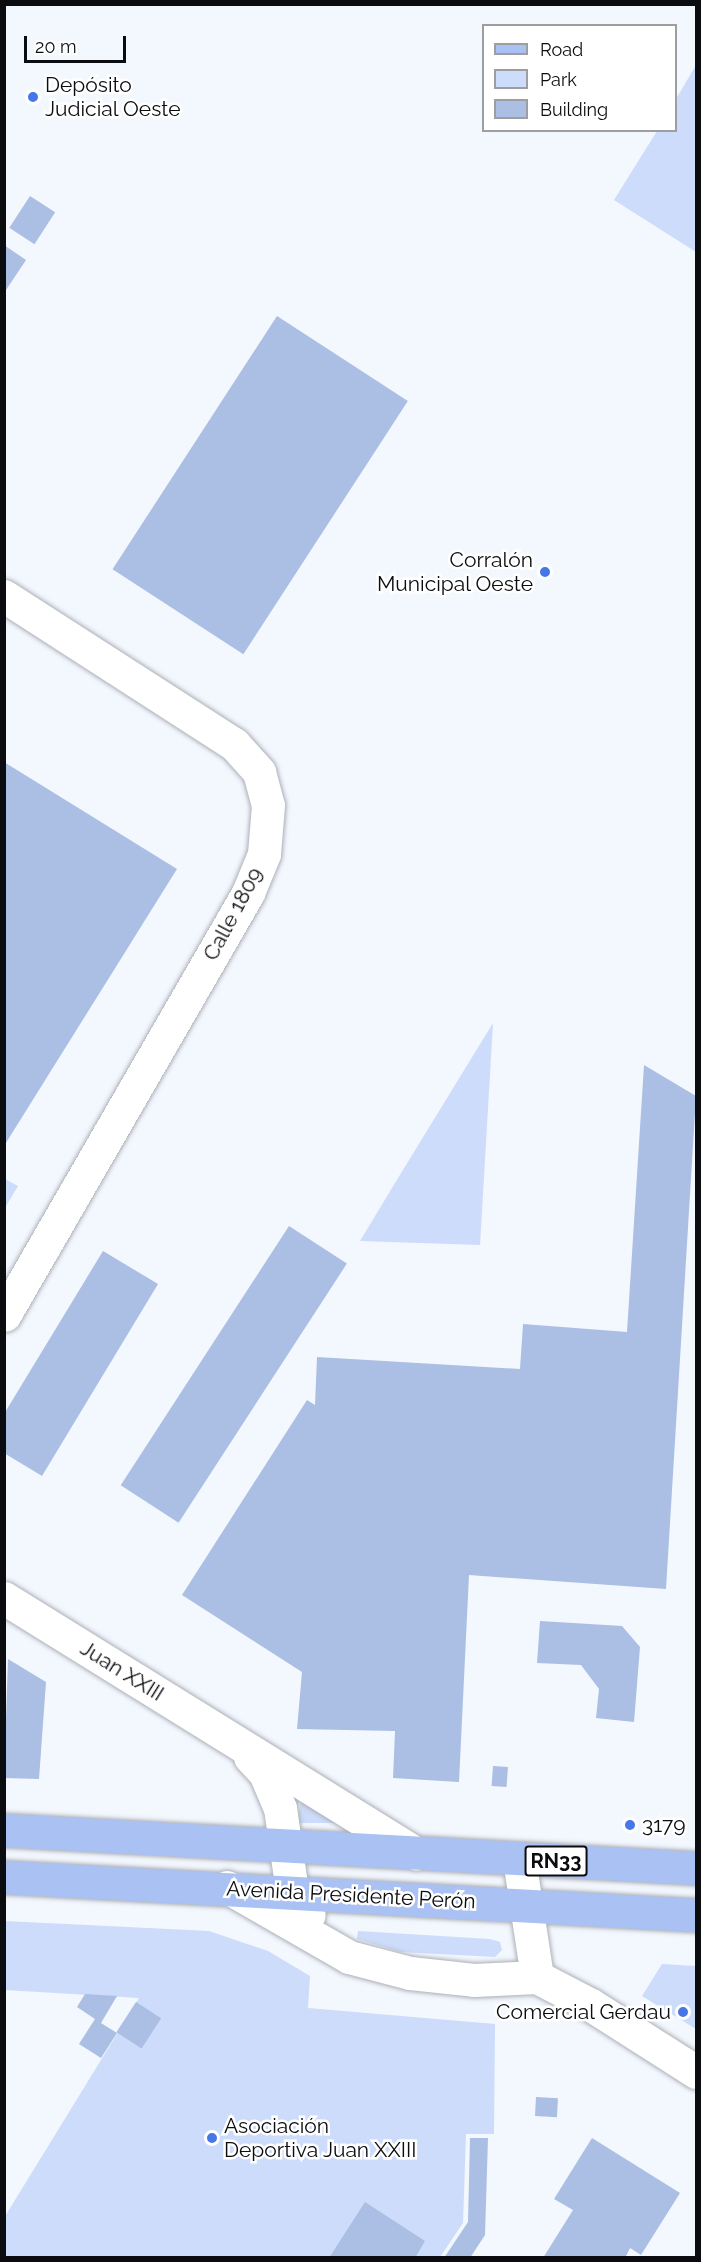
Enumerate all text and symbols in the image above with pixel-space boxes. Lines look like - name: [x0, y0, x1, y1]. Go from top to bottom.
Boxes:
- scale bar: [27, 24, 129, 62]
- legend: [482, 24, 677, 132]
- text: 20 m: [35, 36, 77, 57]
- text: Road: [540, 39, 583, 60]
- text: Park: [540, 69, 577, 90]
- place label: Depósito Judicial Oeste: [45, 72, 181, 122]
- marker: Depósito Judicial Oeste: [26, 90, 40, 104]
- text: Building: [540, 99, 608, 120]
- place label: Corralón Municipal Oeste: [376, 547, 533, 597]
- marker: Corralón Municipal Oeste: [538, 565, 552, 579]
- street label: Calle 1809: [198, 863, 268, 965]
- street label: Juan XXIII: [76, 1635, 168, 1707]
- place label: 3179: [642, 1812, 686, 1838]
- marker: 3179: [623, 1818, 637, 1832]
- road number: RN33: [524, 1844, 588, 1878]
- street label: Avenida Presidente Perón: [226, 1876, 476, 1914]
- place label: Comercial Gerdau: [495, 1999, 671, 2025]
- marker: Comercial Gerdau: [676, 2005, 690, 2019]
- place label: Asociación Deportiva Juan XXIII: [224, 2113, 417, 2163]
- marker: Asociación Deportiva Juan XXIII: [205, 2131, 219, 2145]

